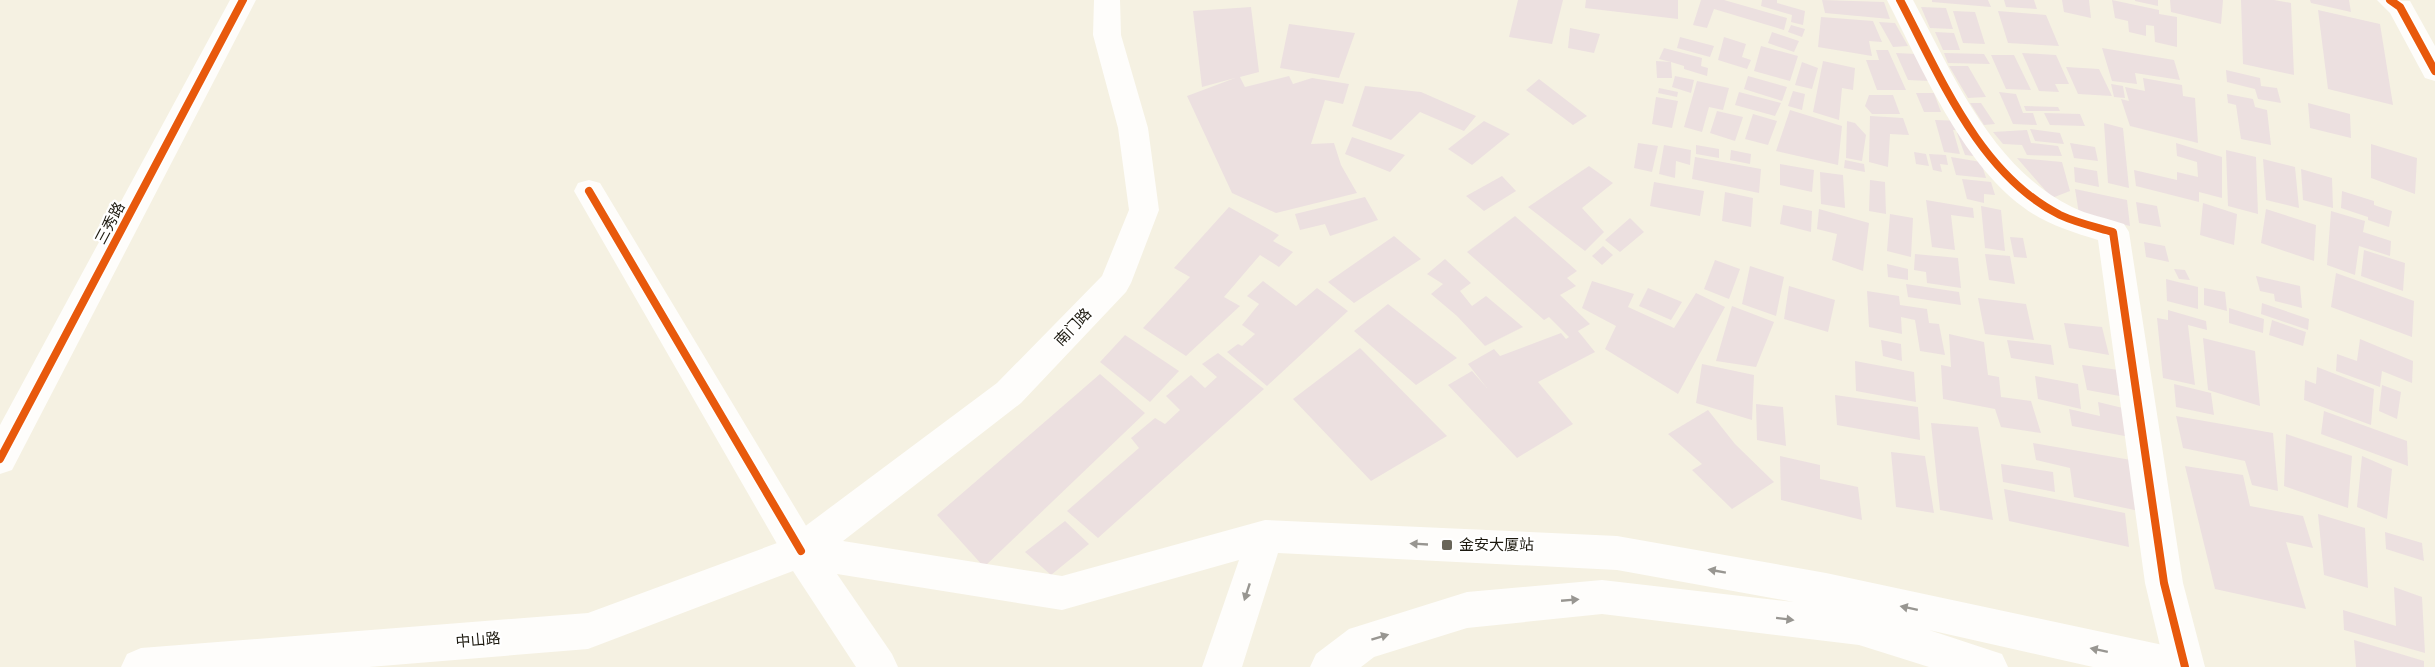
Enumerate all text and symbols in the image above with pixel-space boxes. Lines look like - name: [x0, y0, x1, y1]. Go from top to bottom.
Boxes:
- street label: 三秀路: [91, 198, 129, 247]
- street label: 南门路: [1050, 304, 1095, 349]
- place label: 金安大厦站: [1459, 535, 1534, 554]
- marker: 金安大厦站: [1440, 538, 1454, 552]
- one-way arrow: [1410, 539, 1429, 548]
- one-way arrow: [1708, 566, 1727, 575]
- one-way arrow: [1242, 583, 1251, 601]
- one-way arrow: [1560, 595, 1579, 605]
- one-way arrow: [1899, 603, 1918, 612]
- one-way arrow: [1775, 614, 1794, 623]
- street label: 中山路: [455, 628, 501, 651]
- one-way arrow: [1371, 632, 1389, 641]
- one-way arrow: [2090, 645, 2109, 654]

